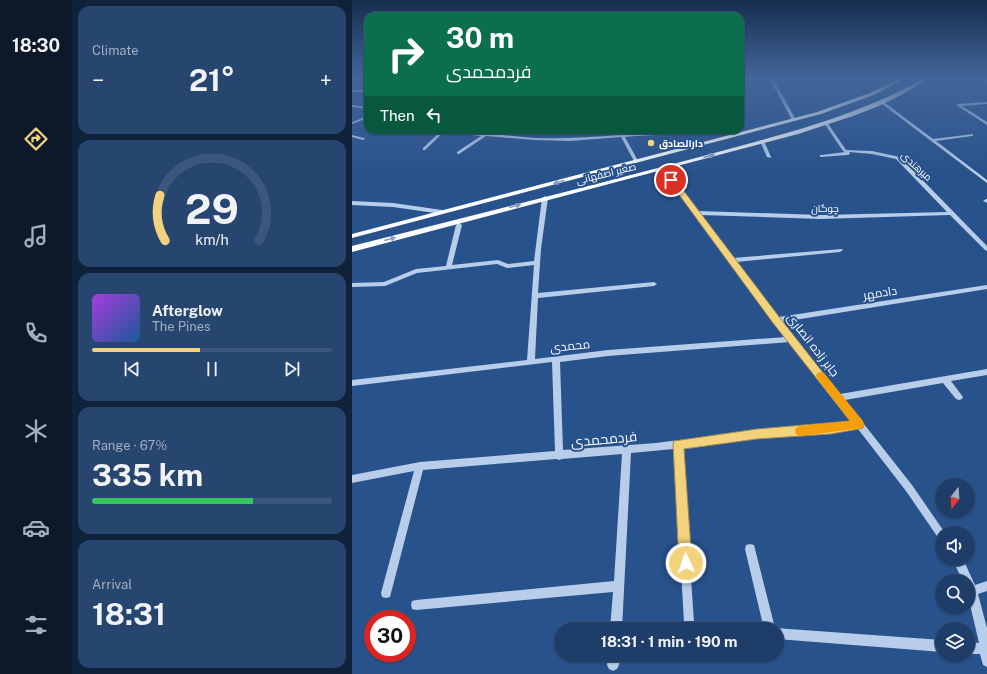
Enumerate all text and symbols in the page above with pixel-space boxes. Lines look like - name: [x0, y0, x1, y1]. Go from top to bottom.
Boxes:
- text: 30 m: [446, 21, 514, 54]
- icon: right: [380, 28, 432, 80]
- text: 18:30: [12, 35, 60, 56]
- text: Climate: [92, 43, 139, 58]
- text: فردمحمدی: [446, 61, 531, 82]
- text: 21°: [189, 62, 235, 98]
- text: −: [92, 67, 104, 93]
- text: +: [320, 67, 332, 93]
- icon: left: [423, 104, 445, 126]
- text: Then: [380, 107, 415, 124]
- icon: directions: [22, 125, 50, 153]
- place label: دارالصادق: [659, 137, 703, 150]
- marker: دارالصادق: [646, 138, 656, 148]
- street label: میرهندی: [898, 149, 935, 184]
- one-way arrow: [703, 153, 715, 159]
- street label: صغیر اصفهانی: [575, 160, 637, 187]
- pin: [654, 163, 688, 197]
- icon: arrive: [660, 169, 682, 191]
- one-way arrow: [553, 179, 565, 185]
- text: 29: [185, 184, 239, 233]
- street label: چوگان: [811, 202, 839, 215]
- one-way arrow: [510, 203, 522, 209]
- icon: music: [22, 222, 50, 250]
- text: km/h: [195, 231, 229, 248]
- one-way arrow: [384, 236, 396, 242]
- street label: دادمهر: [861, 283, 898, 303]
- text: Afterglow: [152, 302, 223, 319]
- street label: جابر زاده انصاری: [784, 311, 842, 379]
- icon: phone: [22, 319, 50, 347]
- text: The Pines: [152, 319, 211, 334]
- street label: محمدی: [549, 337, 591, 355]
- icon: previous: [121, 358, 143, 380]
- icon: pause: [201, 358, 223, 380]
- icon: next: [281, 358, 303, 380]
- icon: climate: [22, 417, 50, 445]
- street label: فردمحمدی: [570, 428, 638, 450]
- text: Range · 67%: [92, 438, 167, 453]
- text: 335 km: [92, 457, 203, 493]
- north arrow: [935, 478, 975, 518]
- map controls: [935, 478, 975, 662]
- icon: car: [22, 514, 50, 542]
- button: sound: [935, 526, 975, 566]
- position arrow: [665, 542, 707, 584]
- button: search: [935, 574, 975, 614]
- text: Arrival: [92, 577, 132, 592]
- text: 18:31: [92, 596, 166, 632]
- speed limit sign: 30: [364, 610, 416, 662]
- icon: filters: [22, 611, 50, 639]
- button: layers: [935, 622, 975, 662]
- text: 18:31 · 1 min · 190 m: [600, 633, 738, 650]

